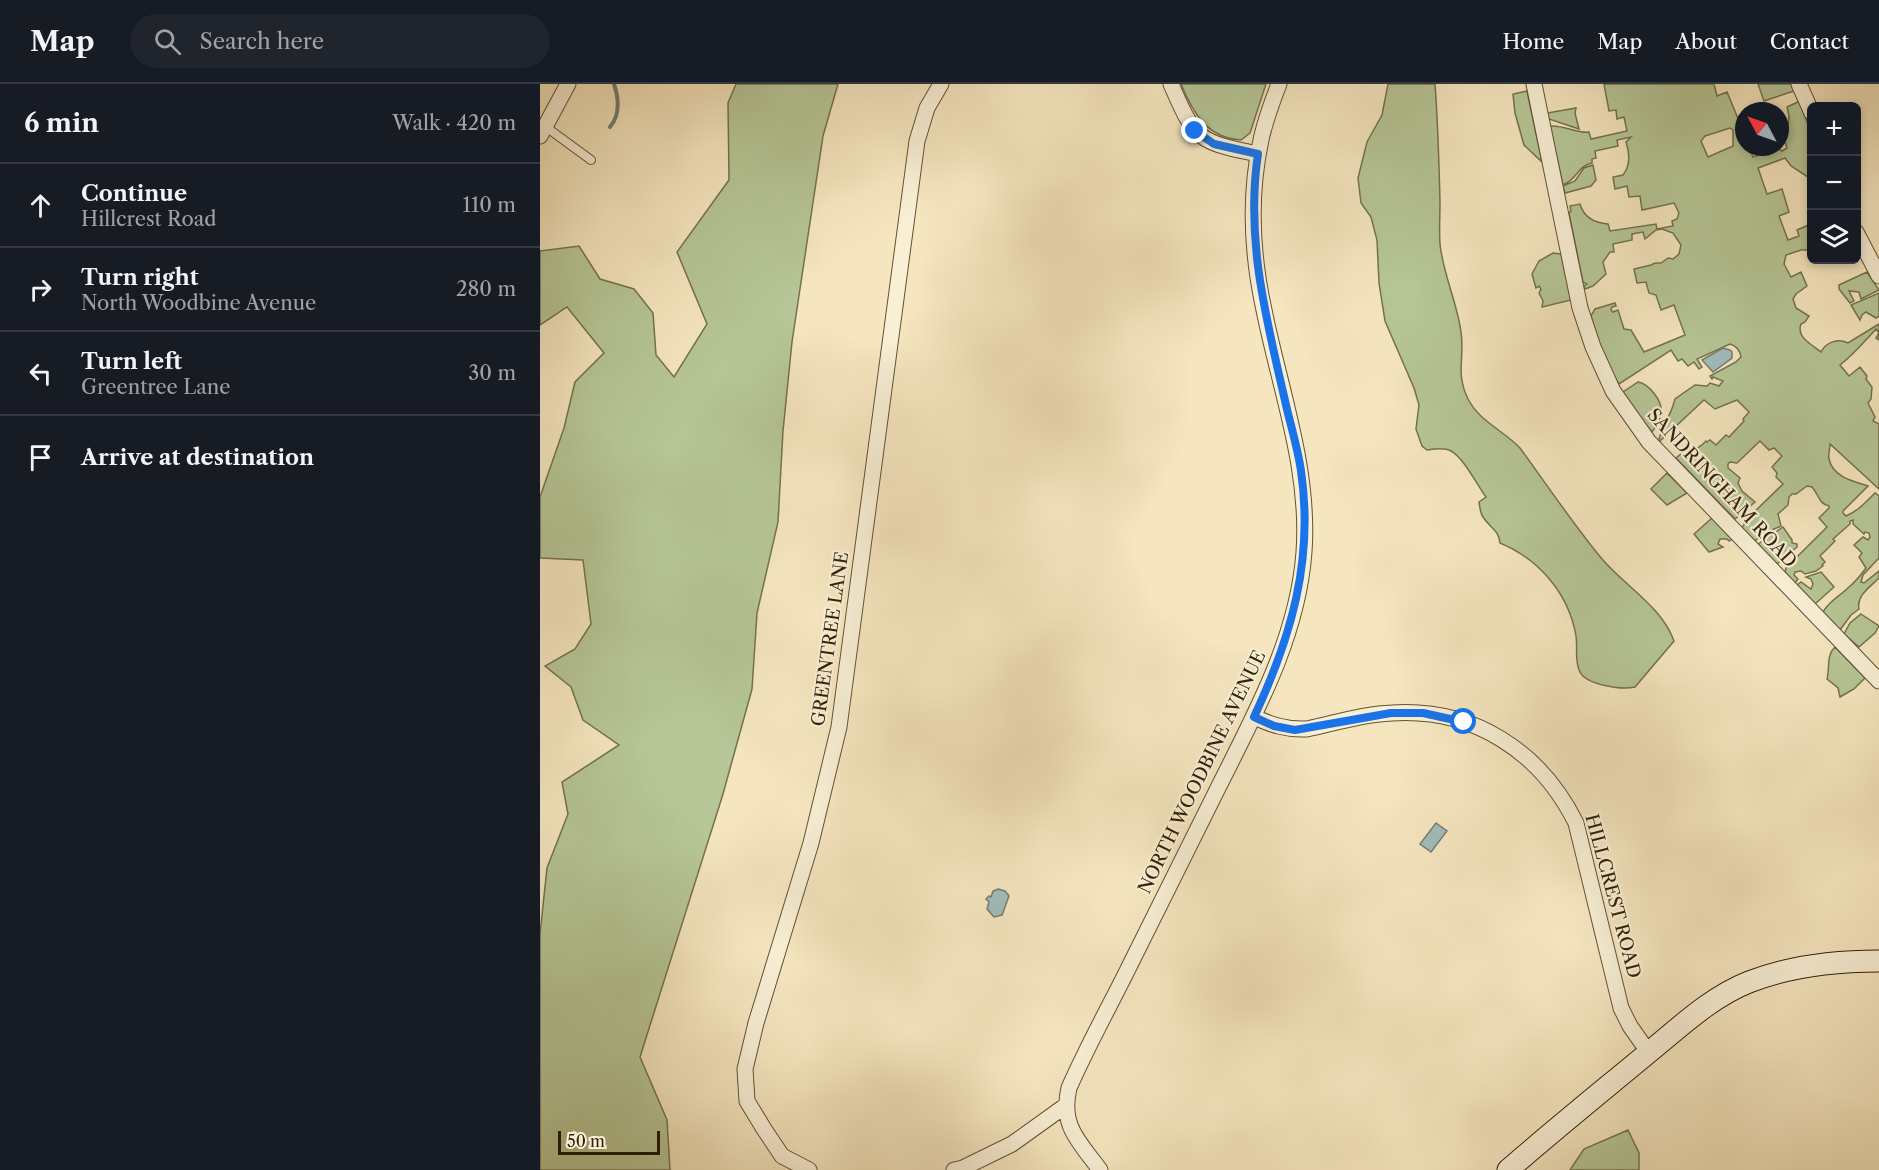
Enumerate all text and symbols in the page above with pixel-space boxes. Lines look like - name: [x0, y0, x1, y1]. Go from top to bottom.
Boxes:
- search box: [130, 14, 550, 68]
- text: Map: [30, 24, 94, 58]
- icon: search: [151, 25, 184, 58]
- text: Search here: [199, 28, 324, 55]
- text: Home: [1503, 29, 1564, 54]
- text: Map: [1597, 29, 1642, 54]
- text: About: [1675, 29, 1737, 54]
- text: Contact: [1770, 29, 1849, 54]
- north arrow: [1735, 102, 1789, 156]
- map controls: [1807, 102, 1861, 264]
- button: +: [1807, 102, 1861, 156]
- text: 6 min: [24, 107, 99, 139]
- text: Walk · 420 m: [392, 111, 516, 135]
- route end: [1181, 117, 1207, 143]
- button: −: [1807, 156, 1861, 210]
- text: Continue: [81, 180, 187, 207]
- icon: ahead: [24, 189, 57, 222]
- text: 110 m: [463, 193, 516, 217]
- text: Hillcrest Road: [81, 207, 216, 231]
- button: layers: [1807, 210, 1861, 264]
- text: Turn right: [81, 264, 199, 291]
- icon: right: [24, 273, 57, 306]
- text: 280 m: [456, 277, 516, 301]
- text: North Woodbine Avenue: [81, 291, 316, 315]
- text: Turn left: [81, 348, 182, 375]
- icon: left: [24, 357, 57, 390]
- text: 30 m: [468, 361, 516, 385]
- text: Greentree Lane: [81, 375, 231, 399]
- street label: SANDRINGHAM ROAD: [1643, 404, 1801, 572]
- icon: arrive: [24, 441, 57, 474]
- text: Arrive at destination: [81, 444, 314, 471]
- street label: GREENTREE LANE: [807, 550, 853, 728]
- street label: NORTH WOODBINE AVENUE: [1133, 647, 1271, 897]
- route start: [1450, 708, 1476, 734]
- street label: HILLCREST ROAD: [1580, 811, 1646, 981]
- scale bar: [558, 1128, 660, 1156]
- text: 50 m: [567, 1131, 605, 1151]

